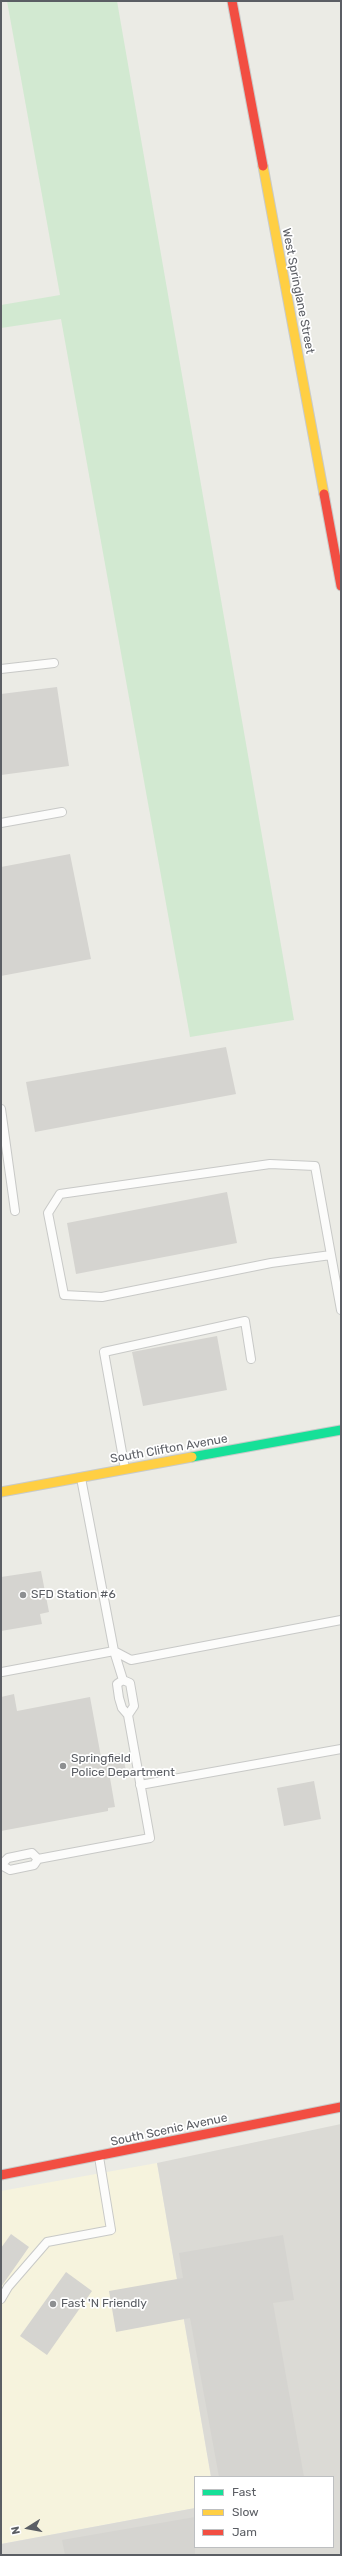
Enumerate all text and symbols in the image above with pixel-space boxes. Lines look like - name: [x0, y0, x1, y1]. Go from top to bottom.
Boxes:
- street label: West Springlane Street: [279, 227, 317, 355]
- street label: South Clifton Avenue: [109, 1432, 229, 1466]
- place label: SFD Station #6: [31, 1588, 116, 1602]
- marker: SFD Station #6: [18, 1590, 28, 1600]
- place label: Springfield Police Department: [71, 1752, 175, 1780]
- marker: Springfield Police Department: [58, 1761, 68, 1771]
- street label: South Scenic Avenue: [109, 2111, 229, 2149]
- place label: Fast 'N Friendly: [61, 2297, 147, 2311]
- marker: Fast 'N Friendly: [48, 2299, 58, 2309]
- legend: [194, 2476, 334, 2548]
- text: Fast: [232, 2485, 256, 2499]
- text: Slow: [232, 2505, 259, 2519]
- north arrow: [8, 2508, 48, 2548]
- text: N: [9, 2525, 23, 2536]
- text: Jam: [232, 2525, 257, 2539]

